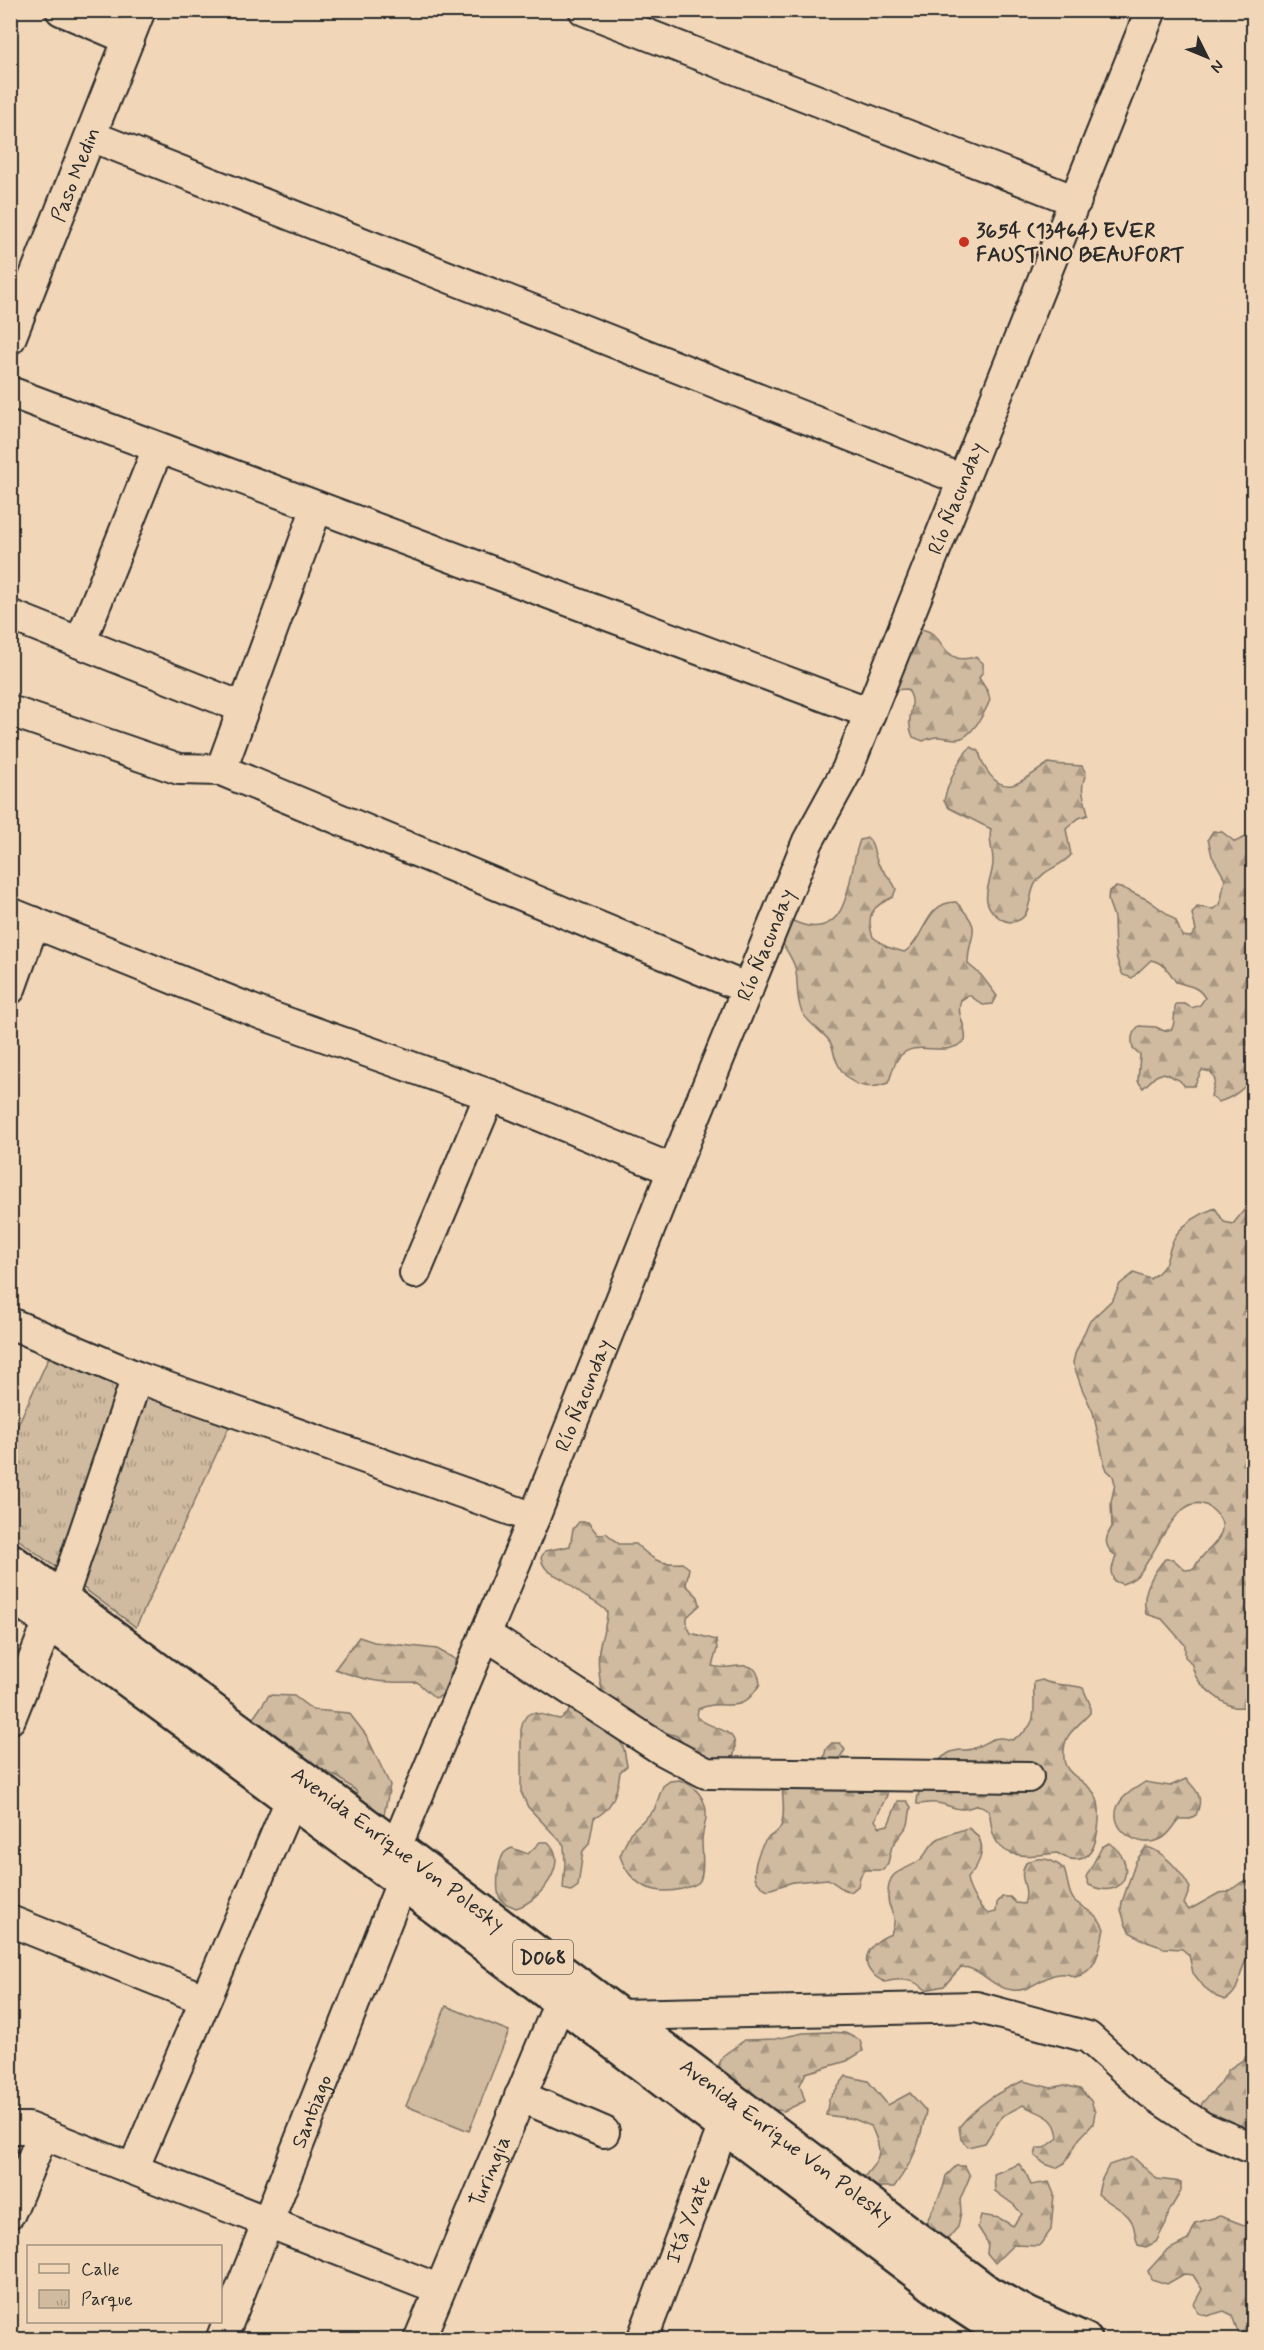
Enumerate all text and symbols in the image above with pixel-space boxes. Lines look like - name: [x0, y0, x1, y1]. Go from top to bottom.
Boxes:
- north arrow: [1177, 27, 1237, 87]
- text: N: [1206, 55, 1228, 77]
- street label: Paso Medin: [45, 123, 107, 226]
- place label: 3654 (13464) EVER FAUSTINO BEAUFORT: [976, 217, 1185, 269]
- marker: 3654 (13464) EVER FAUSTINO BEAUFORT: [957, 235, 971, 249]
- street label: Río Ñacunday: [922, 438, 992, 559]
- street label: Río Ñacunday: [731, 885, 802, 1005]
- street label: Río Ñacunday: [549, 1335, 619, 1456]
- street label: Avenida Enrique Von Polesky: [285, 1761, 510, 1939]
- road number: D068: [513, 1940, 573, 1974]
- street label: Avenida Enrique Von Polesky: [674, 2053, 898, 2231]
- street label: Santiago: [285, 2071, 340, 2153]
- street label: Turingia: [463, 2132, 518, 2211]
- street label: Itá Yvate: [659, 2172, 718, 2268]
- legend: [27, 2245, 222, 2323]
- text: Calle: [81, 2258, 120, 2282]
- text: Parque: [81, 2288, 133, 2312]

